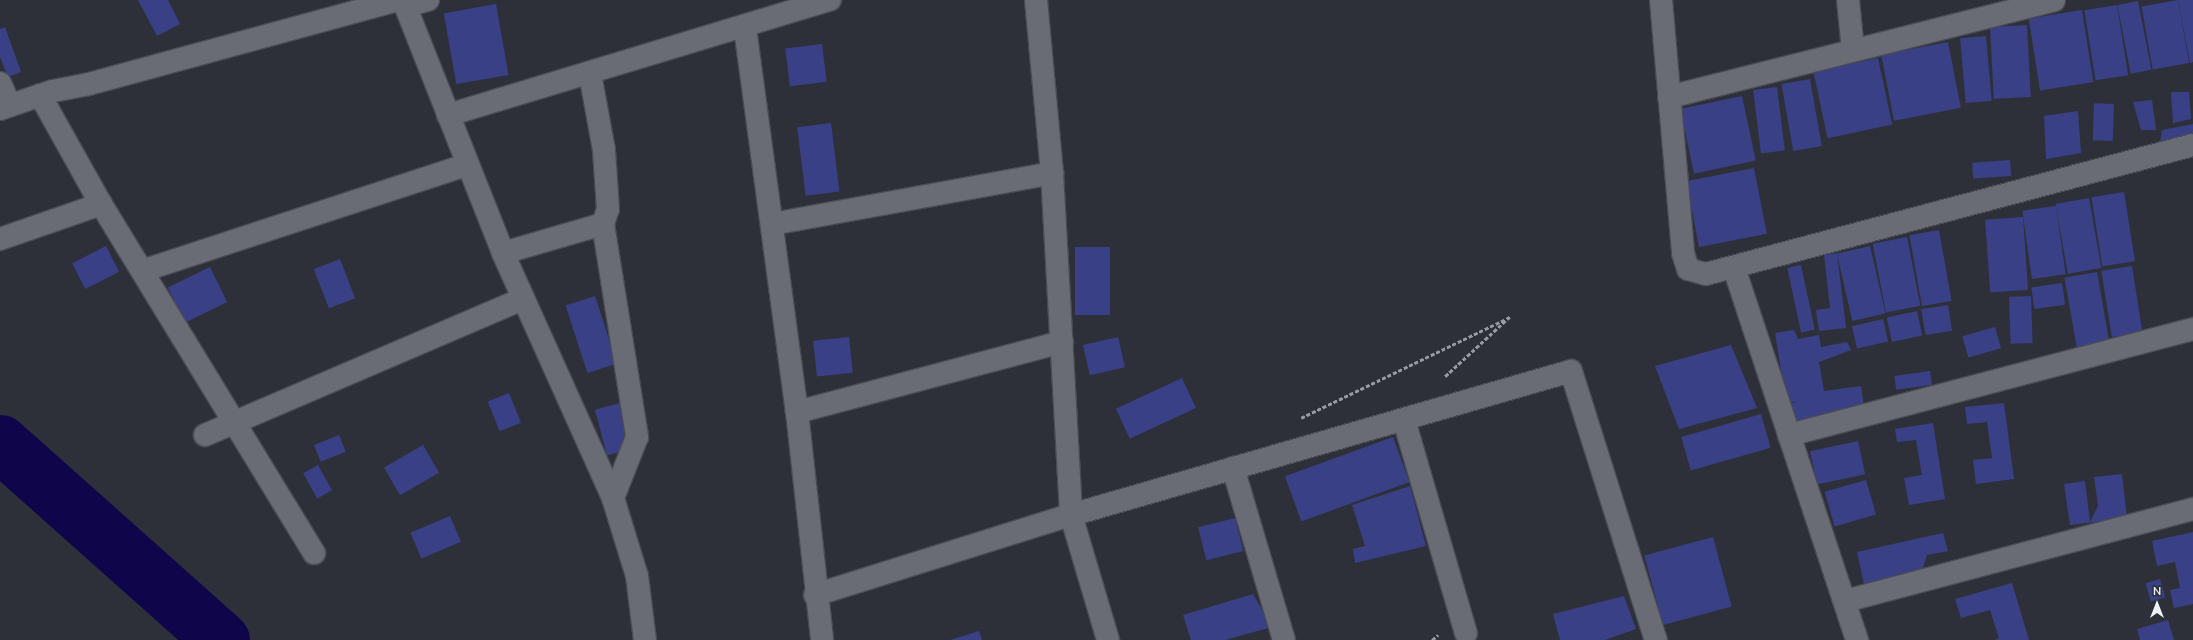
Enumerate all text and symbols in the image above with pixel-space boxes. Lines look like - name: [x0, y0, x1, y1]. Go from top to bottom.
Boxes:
- north arrow: [2137, 584, 2177, 624]
- text: N: [2153, 584, 2161, 599]

